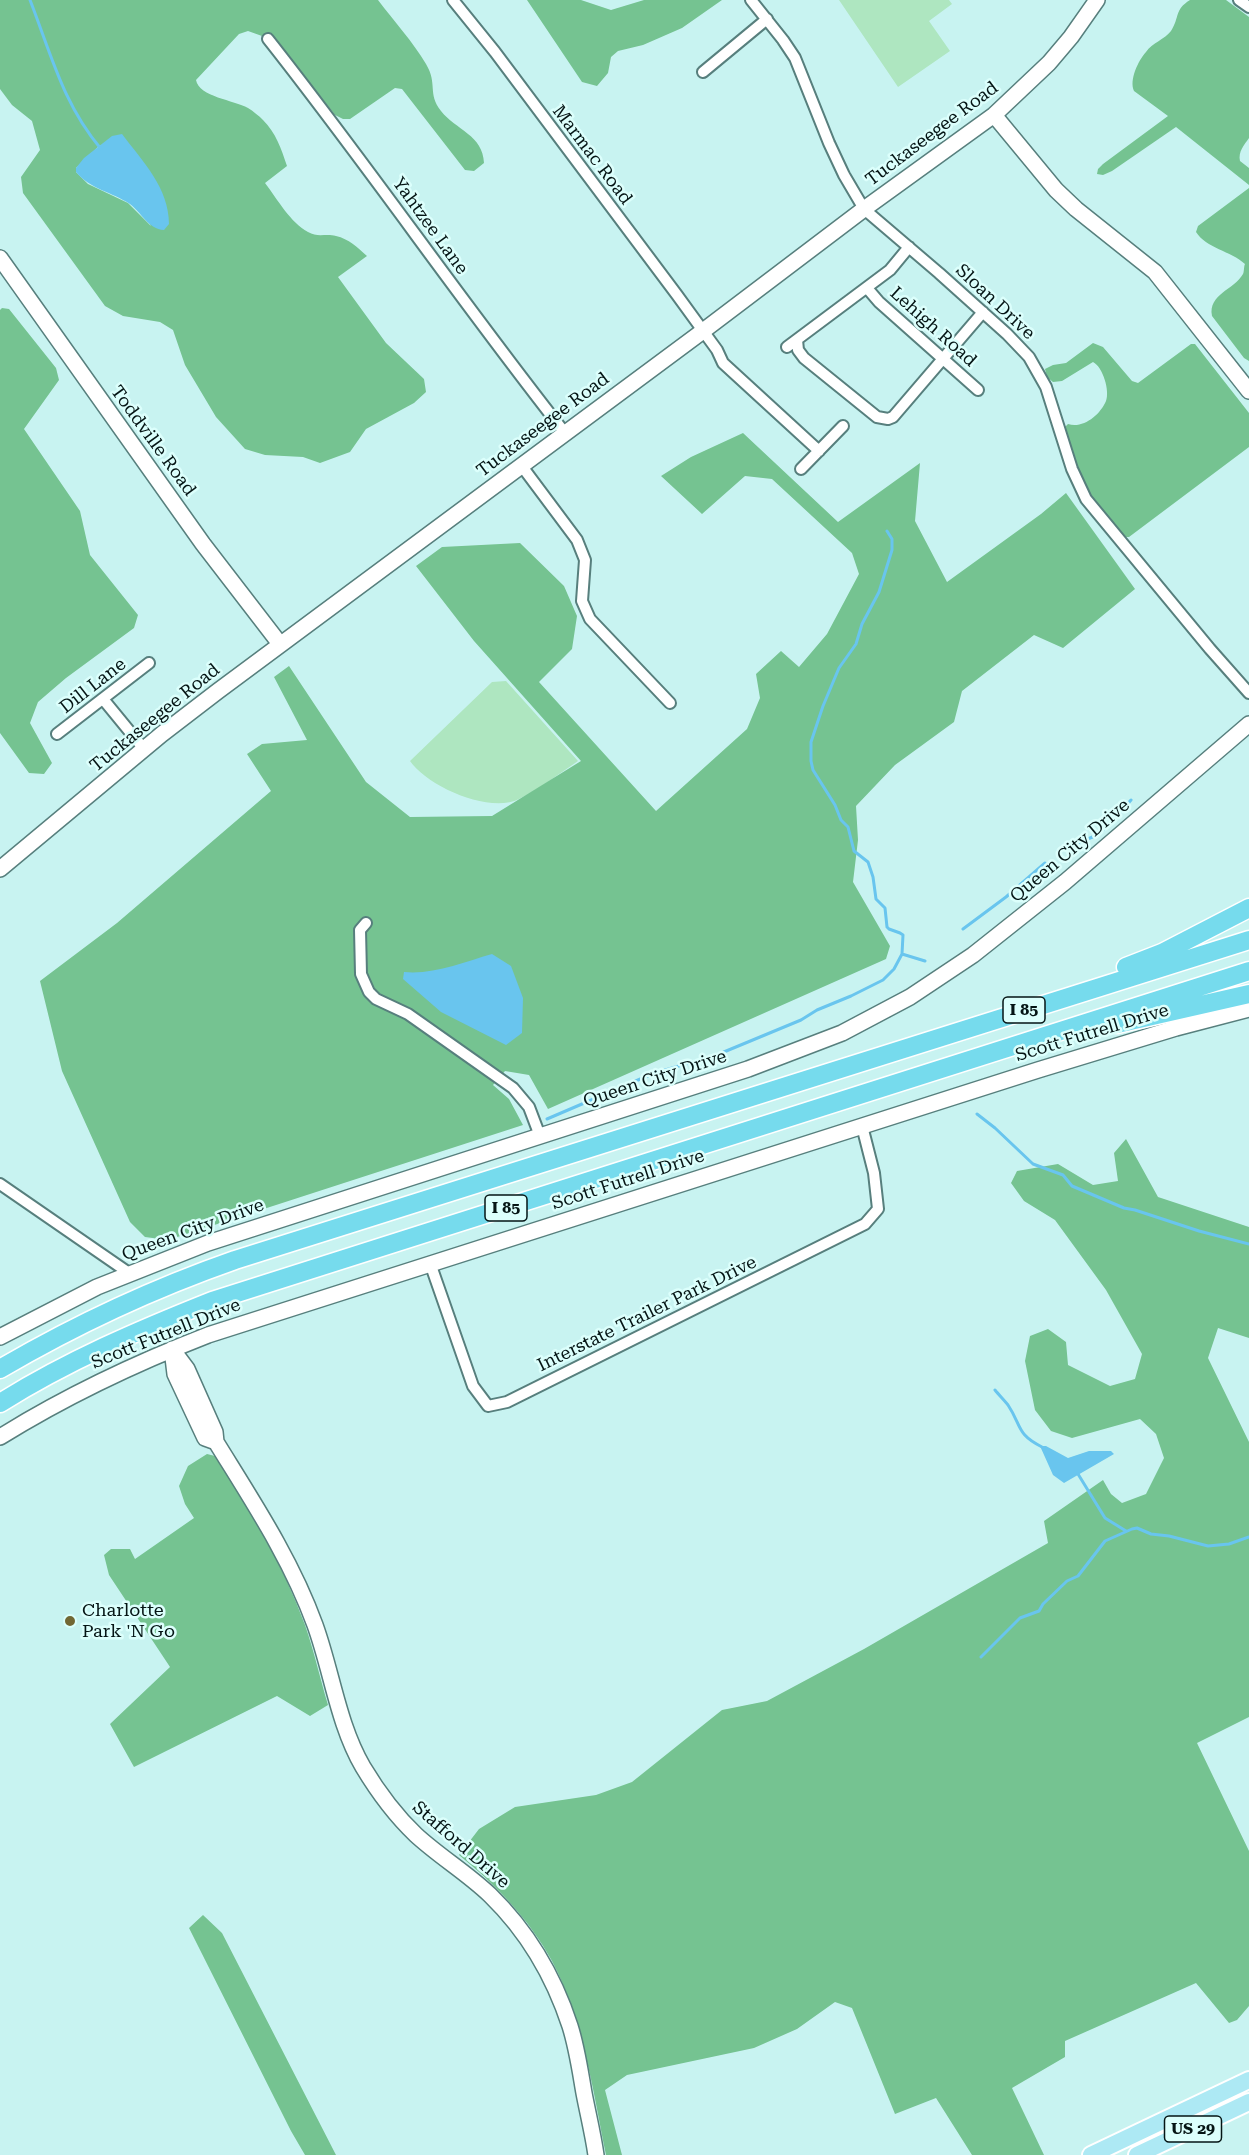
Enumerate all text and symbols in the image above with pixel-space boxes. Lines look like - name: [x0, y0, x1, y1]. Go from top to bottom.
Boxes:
- street label: Tuckaseegee Road: [861, 77, 1003, 191]
- street label: Marmac Road: [548, 101, 636, 209]
- street label: Yahtzee Lane: [388, 173, 472, 279]
- street label: Sloan Drive: [951, 260, 1039, 344]
- street label: Lehigh Road: [885, 283, 981, 371]
- street label: Tuckaseegee Road: [472, 368, 614, 482]
- street label: Toddville Road: [106, 382, 200, 500]
- street label: Dill Lane: [56, 654, 130, 718]
- street label: Tuckaseegee Road: [86, 659, 224, 777]
- street label: Queen City Drive: [1006, 795, 1134, 907]
- road number: I 85: [1003, 997, 1045, 1023]
- street label: Scott Futrell Drive: [1013, 999, 1171, 1067]
- street label: Queen City Drive: [581, 1046, 729, 1112]
- street label: Scott Futrell Drive: [549, 1145, 707, 1215]
- street label: Queen City Drive: [119, 1194, 267, 1266]
- road number: I 85: [485, 1195, 527, 1221]
- street label: Interstate Trailer Park Drive: [534, 1251, 760, 1377]
- street label: Scott Futrell Drive: [88, 1294, 244, 1374]
- place label: Charlotte Park 'N Go: [82, 1600, 175, 1642]
- marker: Charlotte Park 'N Go: [63, 1614, 77, 1628]
- street label: Stafford Drive: [408, 1797, 514, 1893]
- road number: US 29: [1164, 2116, 1222, 2142]

